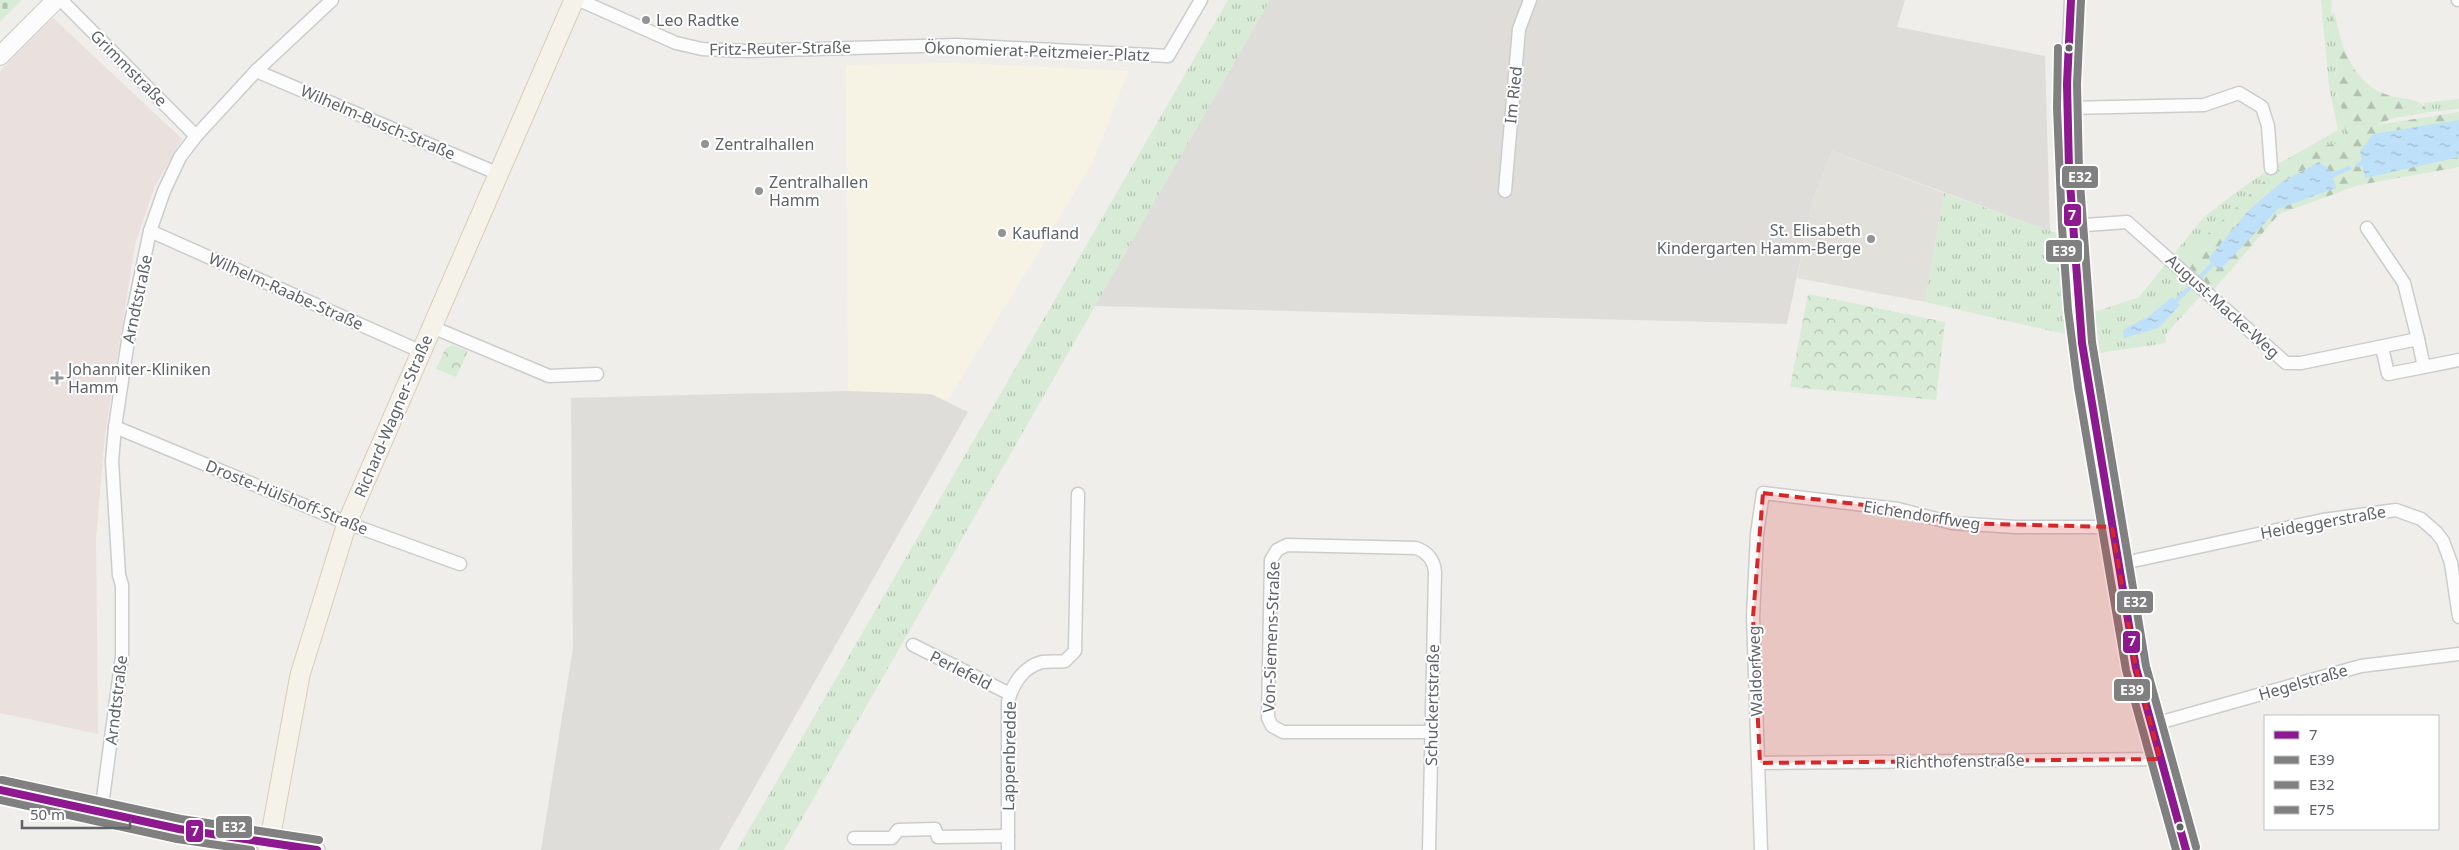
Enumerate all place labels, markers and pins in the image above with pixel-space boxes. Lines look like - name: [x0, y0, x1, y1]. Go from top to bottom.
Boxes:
- place label: Leo Radtke: [656, 9, 739, 31]
- marker: Leo Radtke: [640, 14, 652, 26]
- unlabelled marker: [2064, 43, 2074, 53]
- place label: Zentralhallen: [715, 133, 814, 155]
- marker: Zentralhallen: [699, 138, 711, 150]
- place label: Zentralhallen Hamm: [769, 171, 868, 211]
- marker: Zentralhallen Hamm: [753, 185, 765, 197]
- place label: St. Elisabeth Kindergarten Hamm-Berge: [1657, 219, 1861, 259]
- place label: Kaufland: [1012, 222, 1079, 244]
- marker: Kaufland: [996, 227, 1008, 239]
- marker: St. Elisabeth Kindergarten Hamm-Berge: [1865, 233, 1877, 245]
- place label: Johanniter-Kliniken Hamm: [66, 358, 211, 398]
- marker: Johanniter-Kliniken Hamm: [50, 371, 64, 385]
- unlabelled marker: [2175, 822, 2185, 832]

